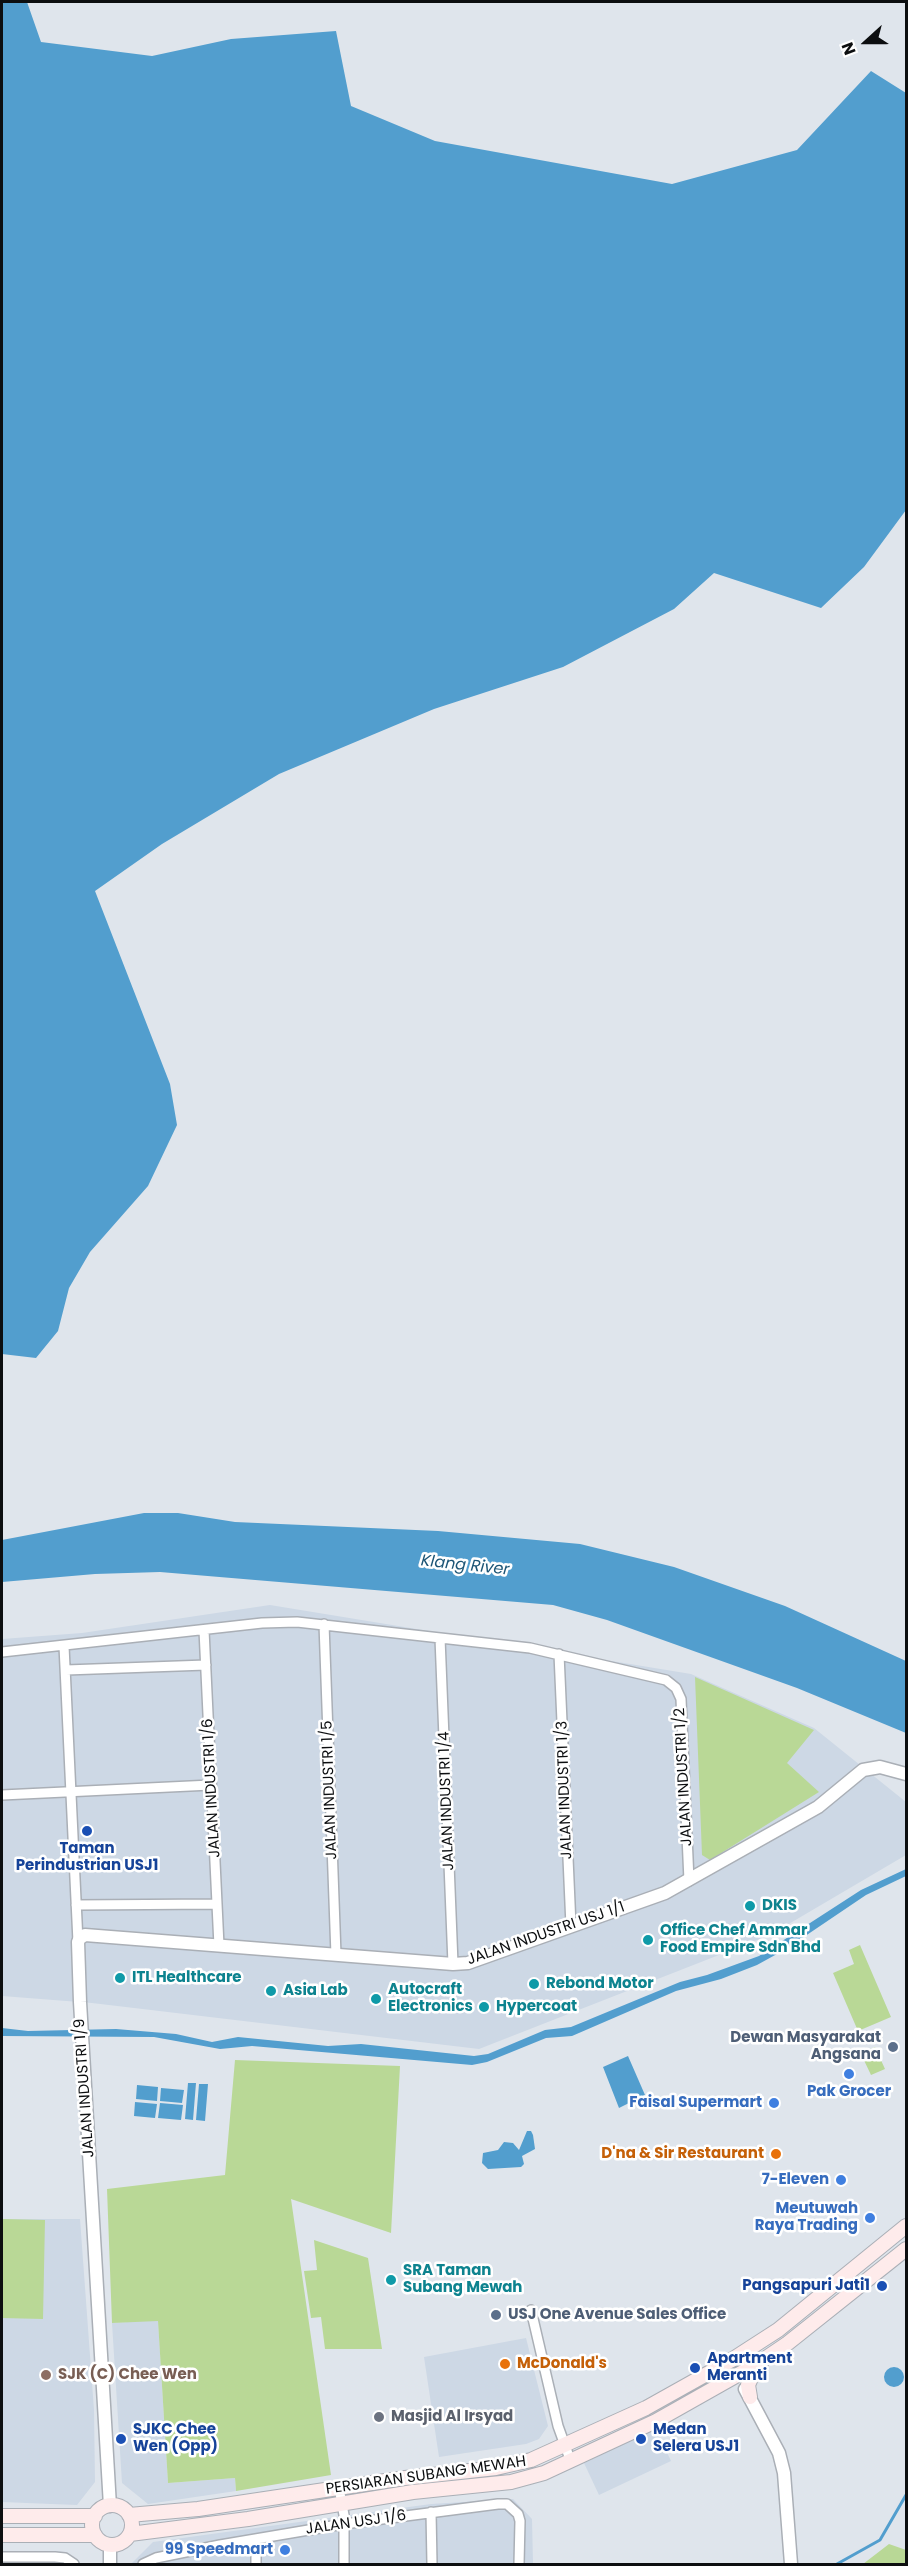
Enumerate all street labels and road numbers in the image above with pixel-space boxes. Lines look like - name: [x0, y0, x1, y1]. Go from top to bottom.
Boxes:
- street label: JALAN INDUSTRI 1/2: [671, 1707, 697, 1847]
- street label: JALAN INDUSTRI 1/6: [199, 1718, 225, 1858]
- street label: JALAN INDUSTRI 1/5: [319, 1720, 341, 1860]
- street label: JALAN INDUSTRI 1/3: [554, 1720, 576, 1860]
- street label: JALAN INDUSTRI 1/4: [436, 1731, 458, 1871]
- street label: JALAN INDUSTRI USJ 1/1: [465, 1899, 627, 1969]
- street label: JALAN INDUSTRI 1/9: [71, 2018, 99, 2158]
- street label: PERSIARAN SUBANG MEWAH: [325, 2453, 527, 2499]
- street label: JALAN USJ 1/6: [304, 2507, 408, 2539]

